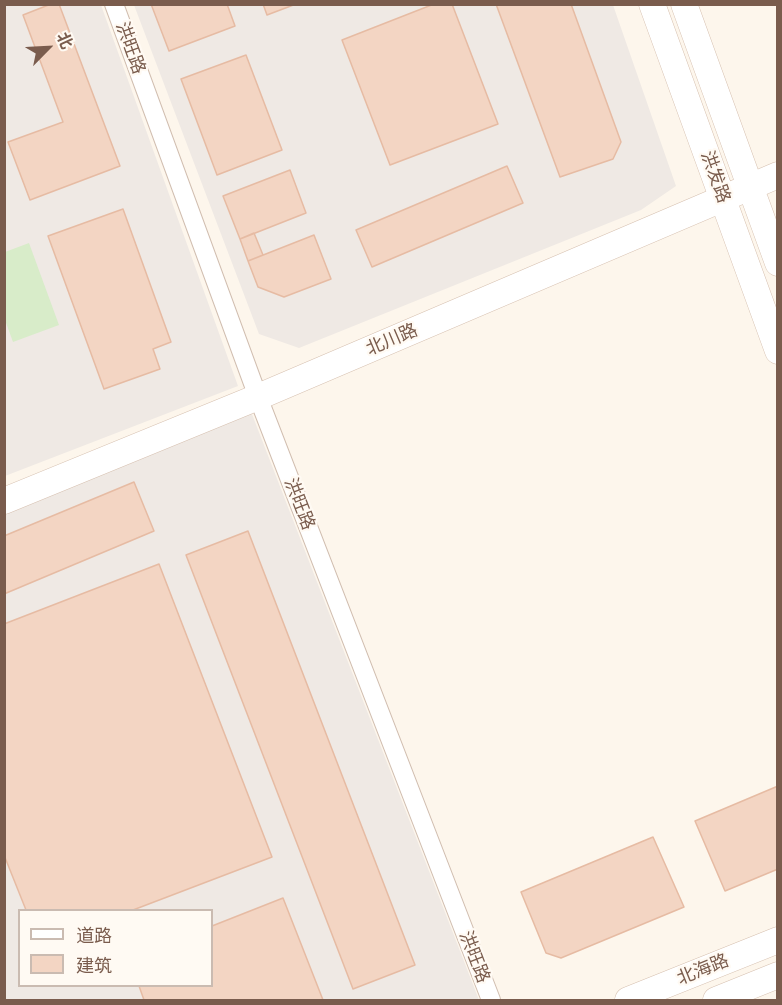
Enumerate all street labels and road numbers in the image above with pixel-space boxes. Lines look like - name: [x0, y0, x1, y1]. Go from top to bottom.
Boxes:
- street label: 洪旺路: [111, 19, 149, 77]
- street label: 洪发路: [696, 148, 734, 206]
- street label: 北川路: [363, 320, 421, 360]
- street label: 洪旺路: [279, 475, 319, 533]
- street label: 洪旺路: [454, 928, 494, 986]
- street label: 北海路: [674, 950, 732, 990]

